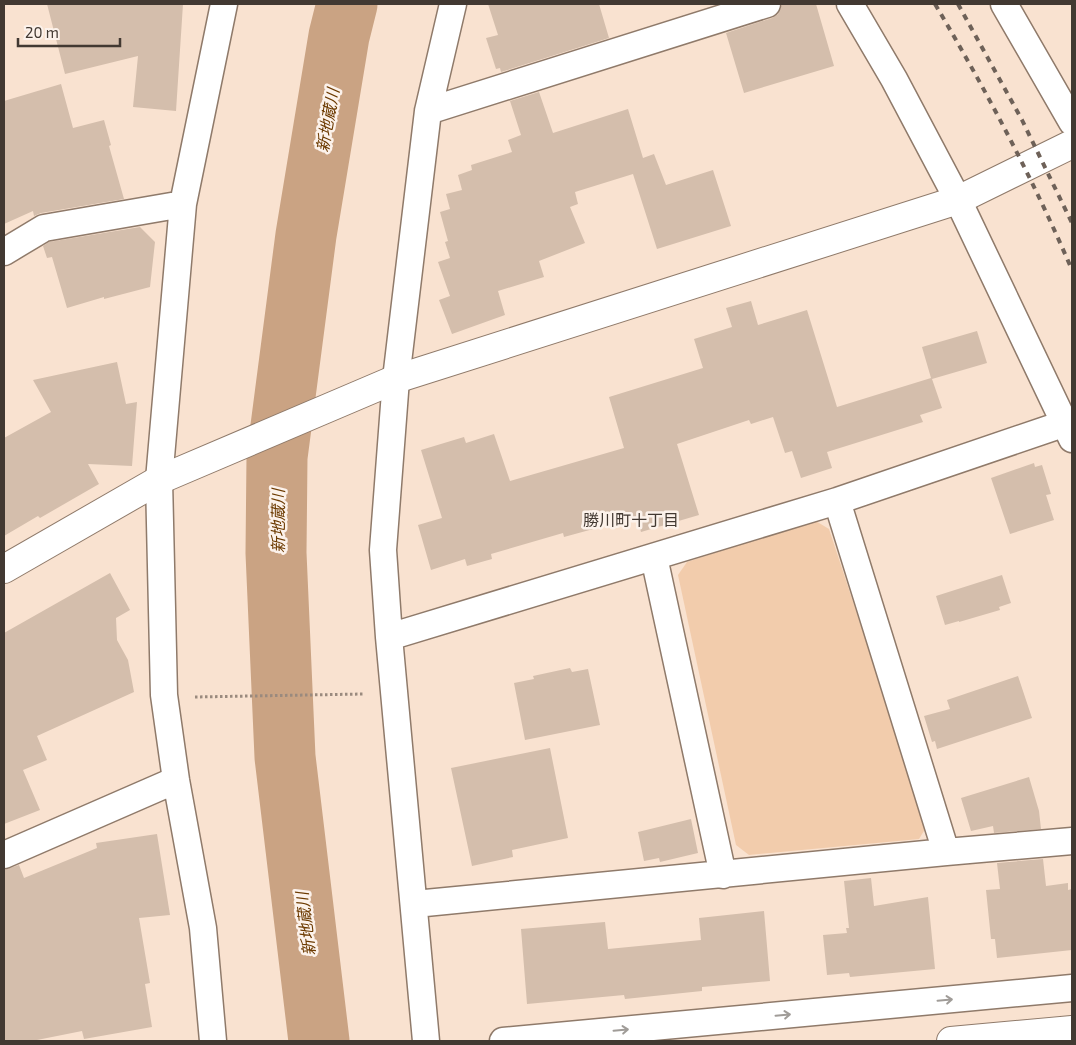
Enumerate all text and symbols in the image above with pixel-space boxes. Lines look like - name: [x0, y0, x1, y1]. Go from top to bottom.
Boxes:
- scale bar: [18, 15, 120, 47]
- text: 20 m: [25, 23, 59, 41]
- water label: 新地蔵川: [312, 85, 342, 153]
- water label: 新地蔵川: [268, 487, 287, 553]
- district label: 勝川町十丁目: [583, 510, 679, 529]
- water label: 新地蔵川: [291, 889, 318, 957]
- one-way arrow: [937, 995, 953, 1005]
- one-way arrow: [775, 1010, 791, 1020]
- one-way arrow: [613, 1025, 629, 1035]

